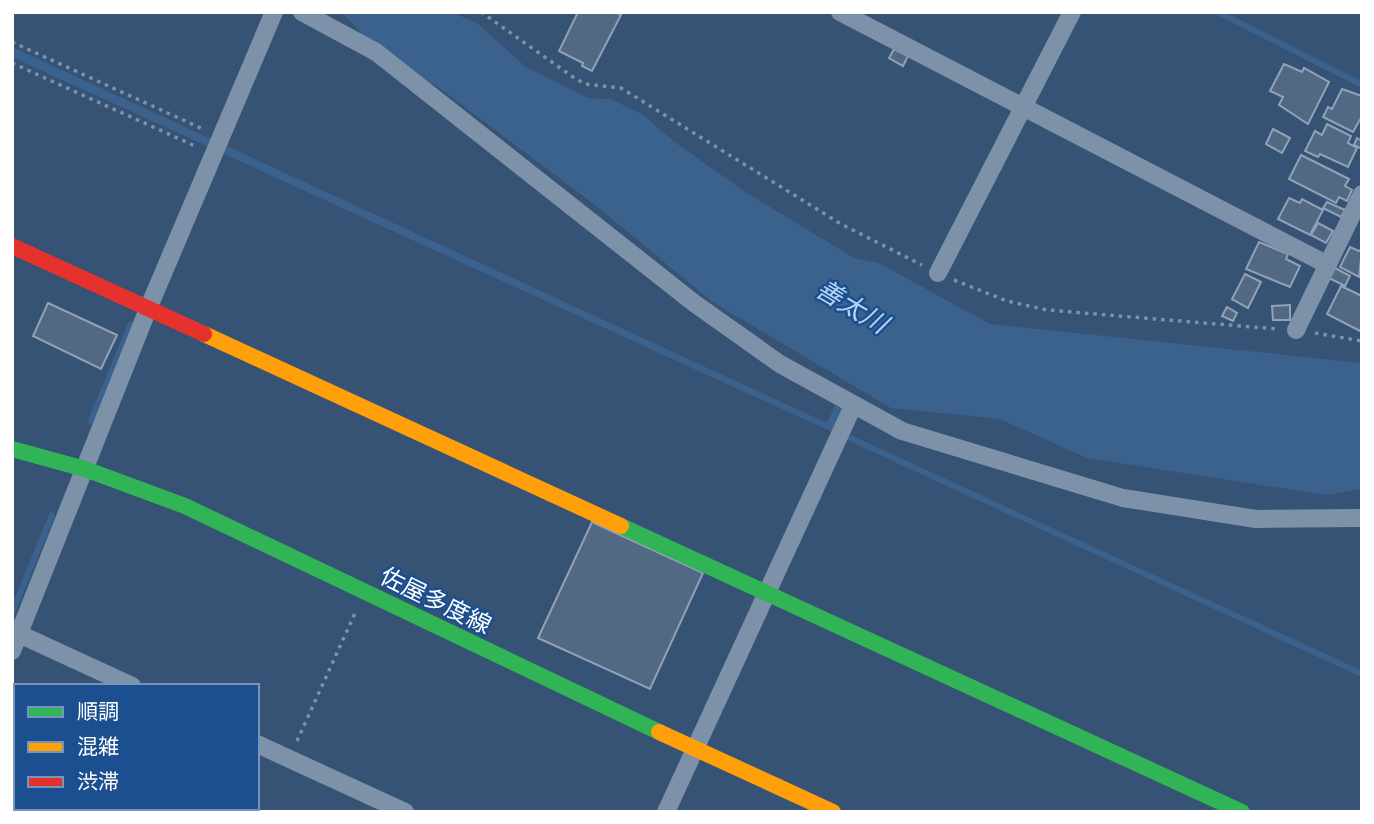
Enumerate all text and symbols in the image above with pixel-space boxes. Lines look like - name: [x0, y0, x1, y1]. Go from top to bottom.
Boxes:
- water label: 善太川: [810, 272, 896, 342]
- street label: 佐屋多度線: [375, 560, 497, 640]
- legend: [14, 684, 259, 810]
- text: 順調: [77, 698, 119, 724]
- text: 混雑: [77, 733, 119, 759]
- text: 渋滞: [77, 768, 119, 794]

